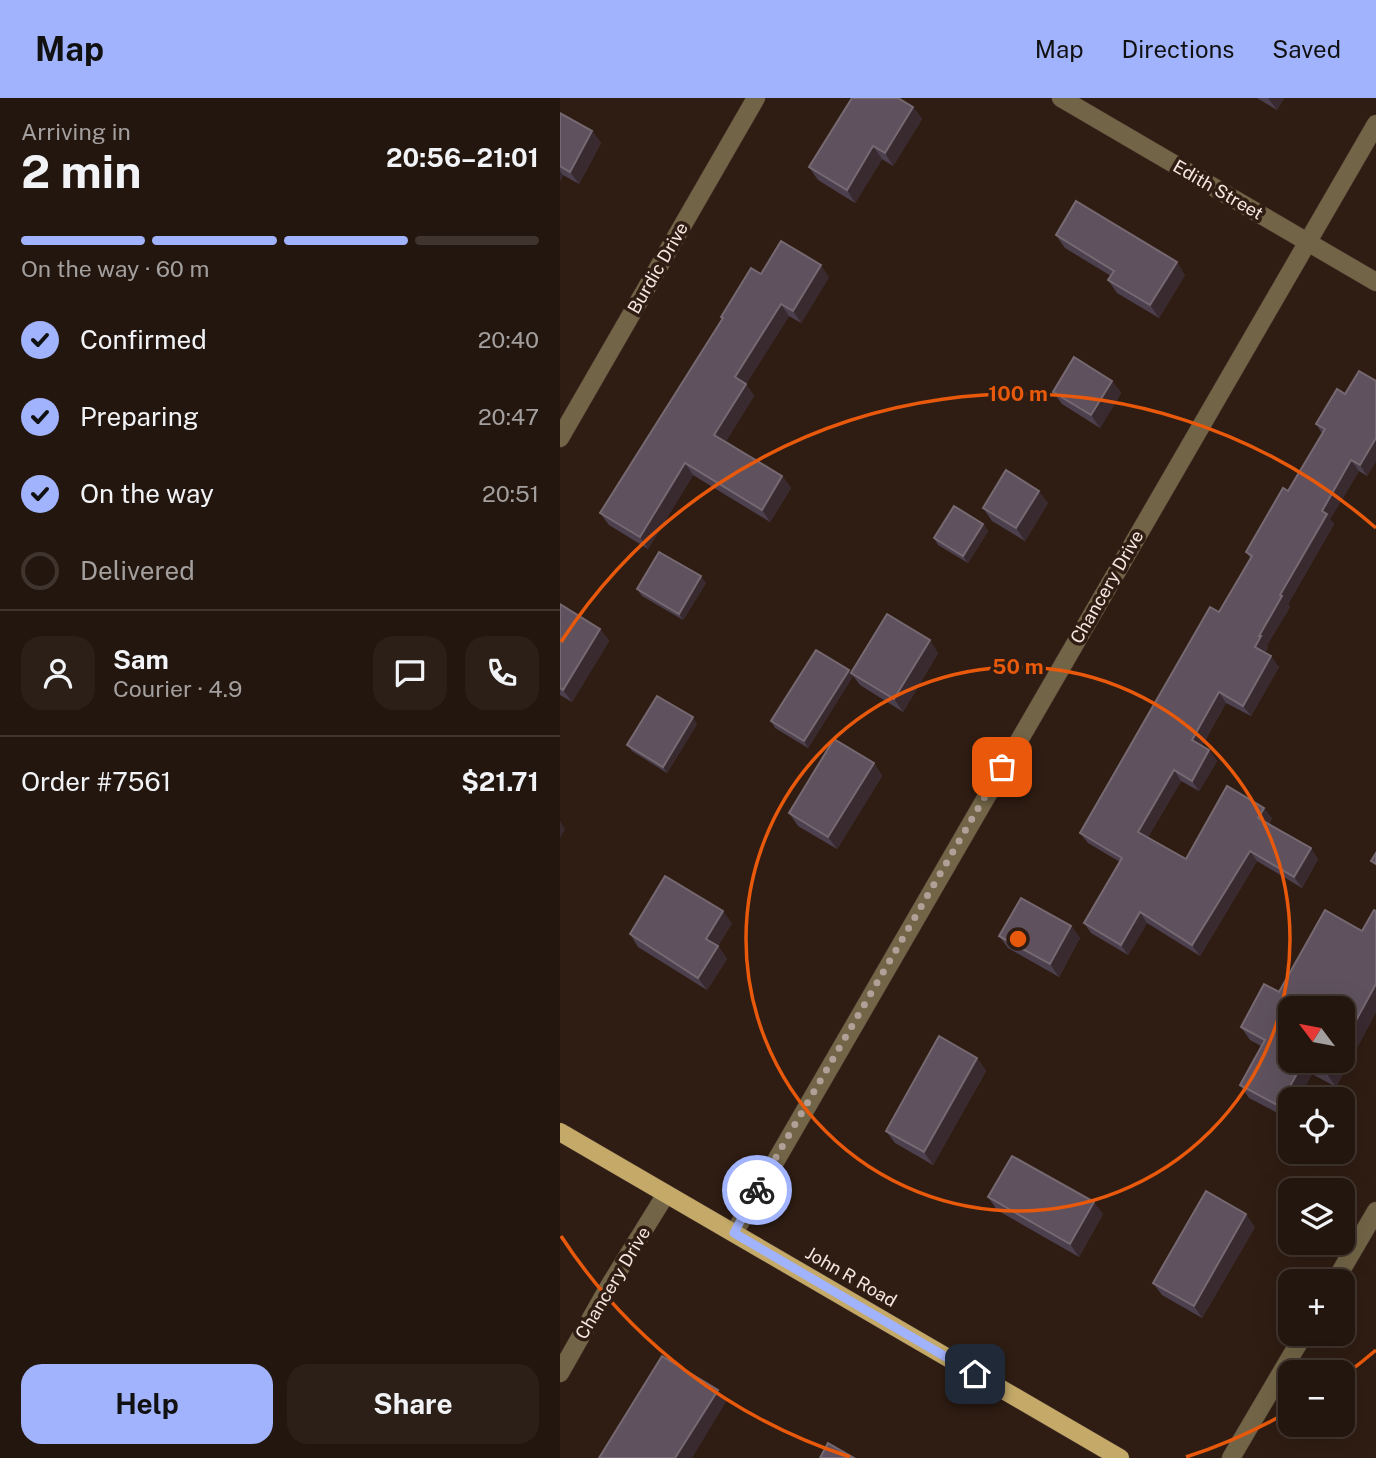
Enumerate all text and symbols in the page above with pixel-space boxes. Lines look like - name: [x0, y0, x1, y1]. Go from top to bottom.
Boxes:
- text: Map: [35, 30, 104, 68]
- text: Map: [1035, 35, 1084, 63]
- text: Directions: [1122, 35, 1234, 63]
- text: Saved: [1272, 35, 1341, 63]
- text: Arriving in: [21, 118, 131, 145]
- text: 20:56–21:01: [386, 142, 539, 173]
- text: 2 min: [21, 144, 141, 198]
- street label: Edith Street: [1169, 155, 1267, 224]
- street label: Burdic Drive: [623, 218, 692, 317]
- text: On the way · 60 m: [21, 255, 209, 282]
- icon: check: [21, 321, 59, 359]
- text: Confirmed: [80, 324, 207, 355]
- text: 20:40: [478, 326, 539, 353]
- text: 100 m: [988, 381, 1048, 406]
- icon: check: [21, 398, 59, 436]
- text: Preparing: [80, 401, 199, 432]
- text: 20:47: [478, 403, 539, 430]
- icon: check: [21, 475, 59, 513]
- text: On the way: [80, 478, 214, 509]
- text: 20:51: [482, 480, 539, 507]
- street label: Chancery Drive: [1066, 526, 1147, 647]
- text: Delivered: [80, 555, 195, 586]
- button: person: [21, 636, 95, 710]
- button: chat: [373, 636, 447, 710]
- button: phone: [465, 636, 539, 710]
- text: Sam: [113, 644, 169, 675]
- text: 50 m: [992, 654, 1044, 679]
- text: Courier · 4.9: [113, 675, 242, 702]
- pin: [972, 737, 1032, 797]
- icon: bag: [983, 748, 1021, 786]
- text: Order #7561: [21, 766, 171, 797]
- text: $21.71: [461, 766, 539, 797]
- centre of rings: [1006, 927, 1030, 951]
- north arrow: [1278, 996, 1354, 1073]
- map controls: [1278, 996, 1355, 1437]
- button: locate: [1278, 1087, 1355, 1164]
- courier: [722, 1155, 792, 1225]
- icon: bike: [738, 1171, 776, 1209]
- button: layers: [1278, 1178, 1355, 1255]
- street label: Chancery Drive: [571, 1223, 654, 1343]
- street label: John R Road: [802, 1242, 900, 1311]
- button: +: [1278, 1269, 1355, 1346]
- pin: [945, 1344, 1005, 1404]
- icon: home: [956, 1355, 994, 1393]
- button: −: [1278, 1360, 1355, 1437]
- button: Help: [21, 1364, 273, 1444]
- button: Share: [287, 1364, 539, 1444]

